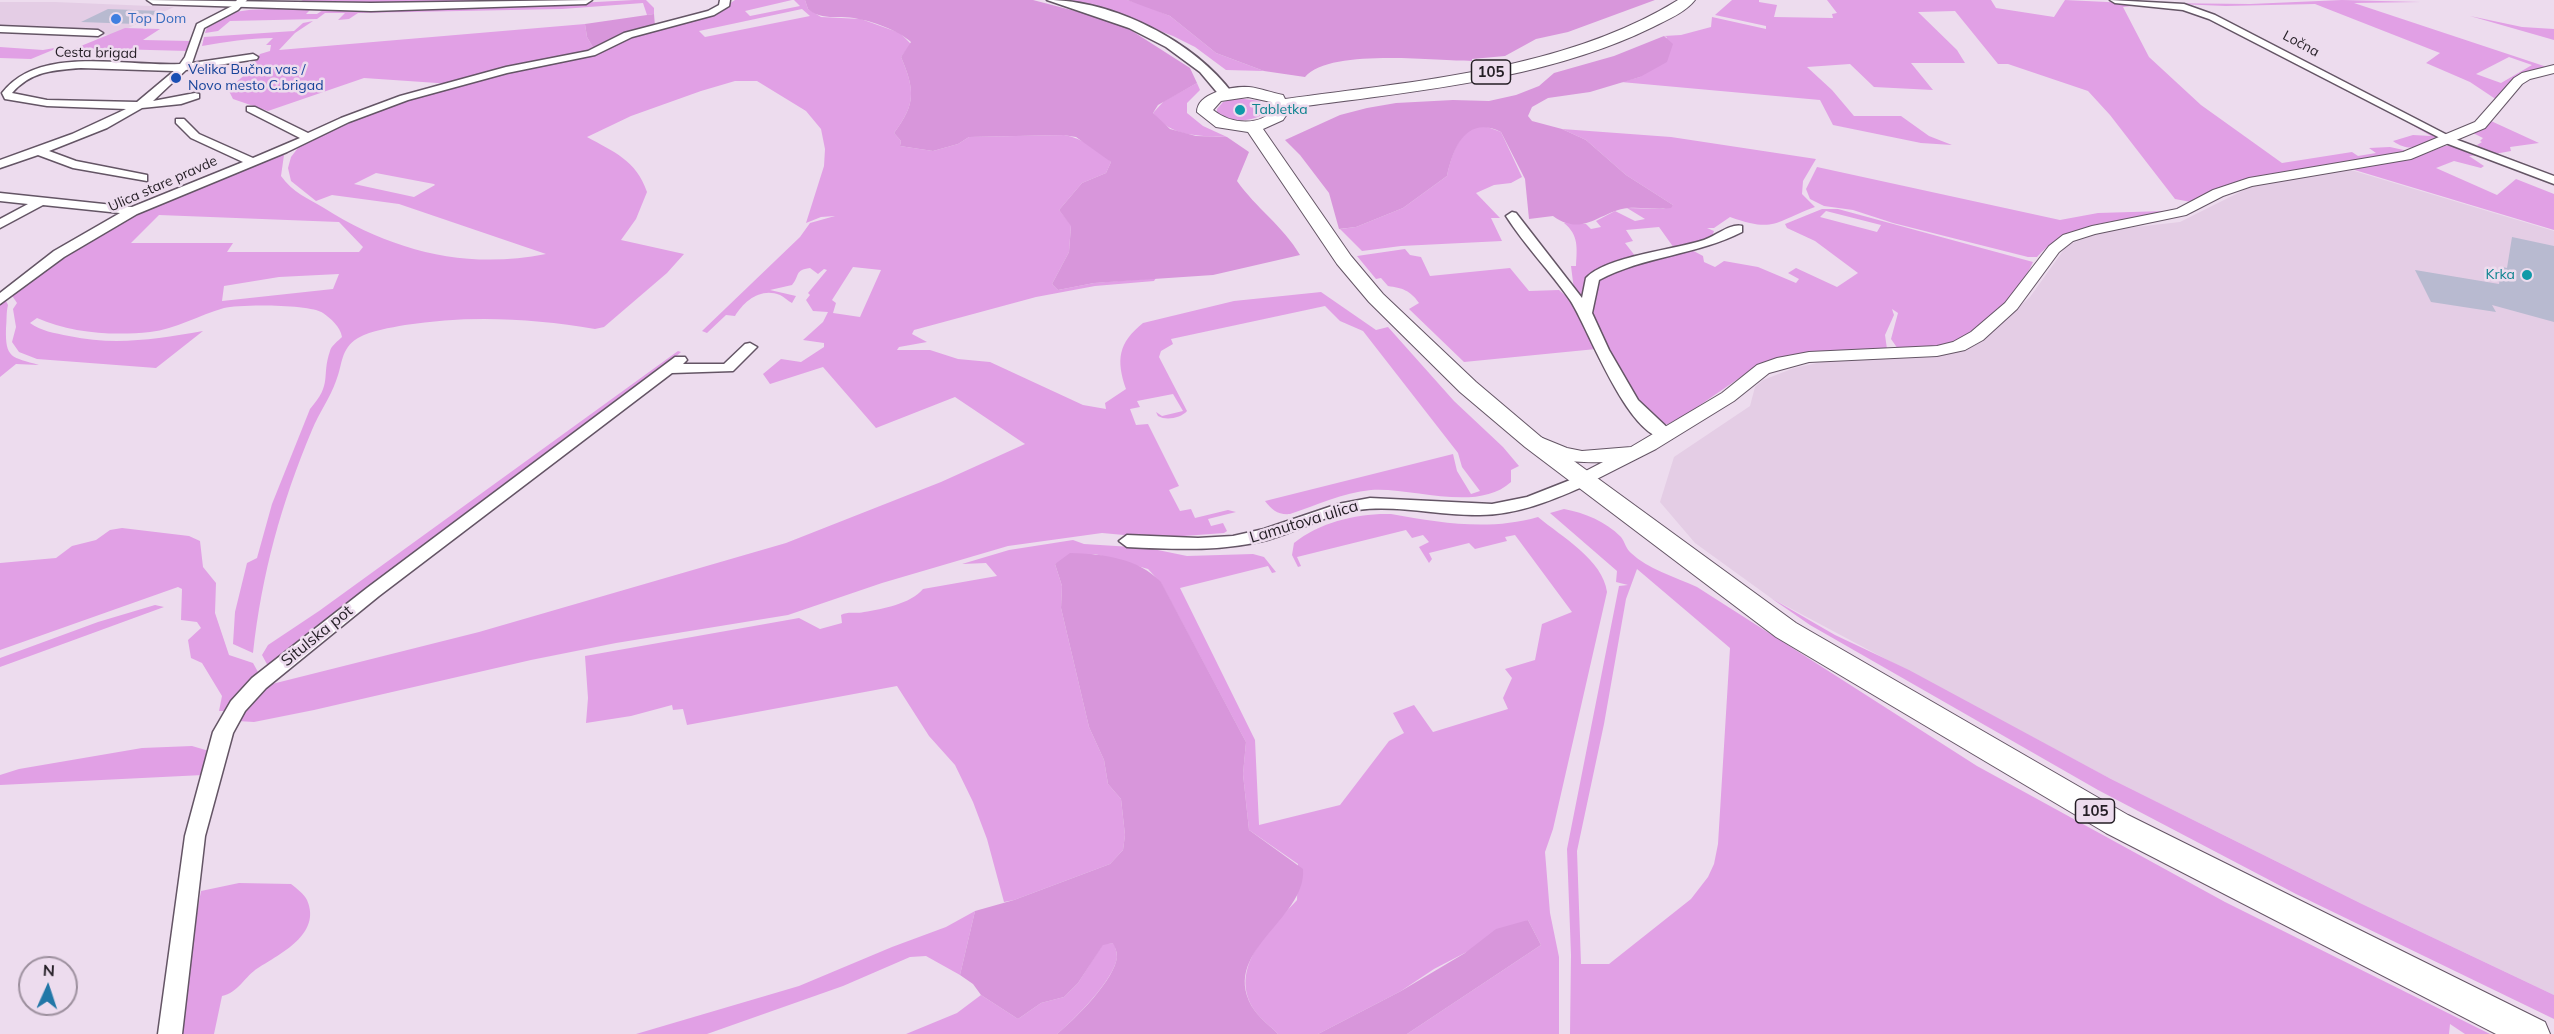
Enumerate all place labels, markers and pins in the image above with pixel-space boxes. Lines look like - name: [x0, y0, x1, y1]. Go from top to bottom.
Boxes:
- place label: Top Dom: [128, 11, 186, 27]
- marker: Top Dom: [109, 12, 123, 26]
- place label: Velika Bučna vas / Novo mesto C.brigad: [188, 62, 324, 94]
- marker: Velika Bučna vas / Novo mesto C.brigad: [169, 71, 183, 85]
- place label: Tabletka: [1252, 102, 1308, 118]
- marker: Tabletka: [1233, 103, 1247, 117]
- place label: Krka: [2486, 267, 2515, 283]
- marker: Krka: [2520, 268, 2534, 282]

